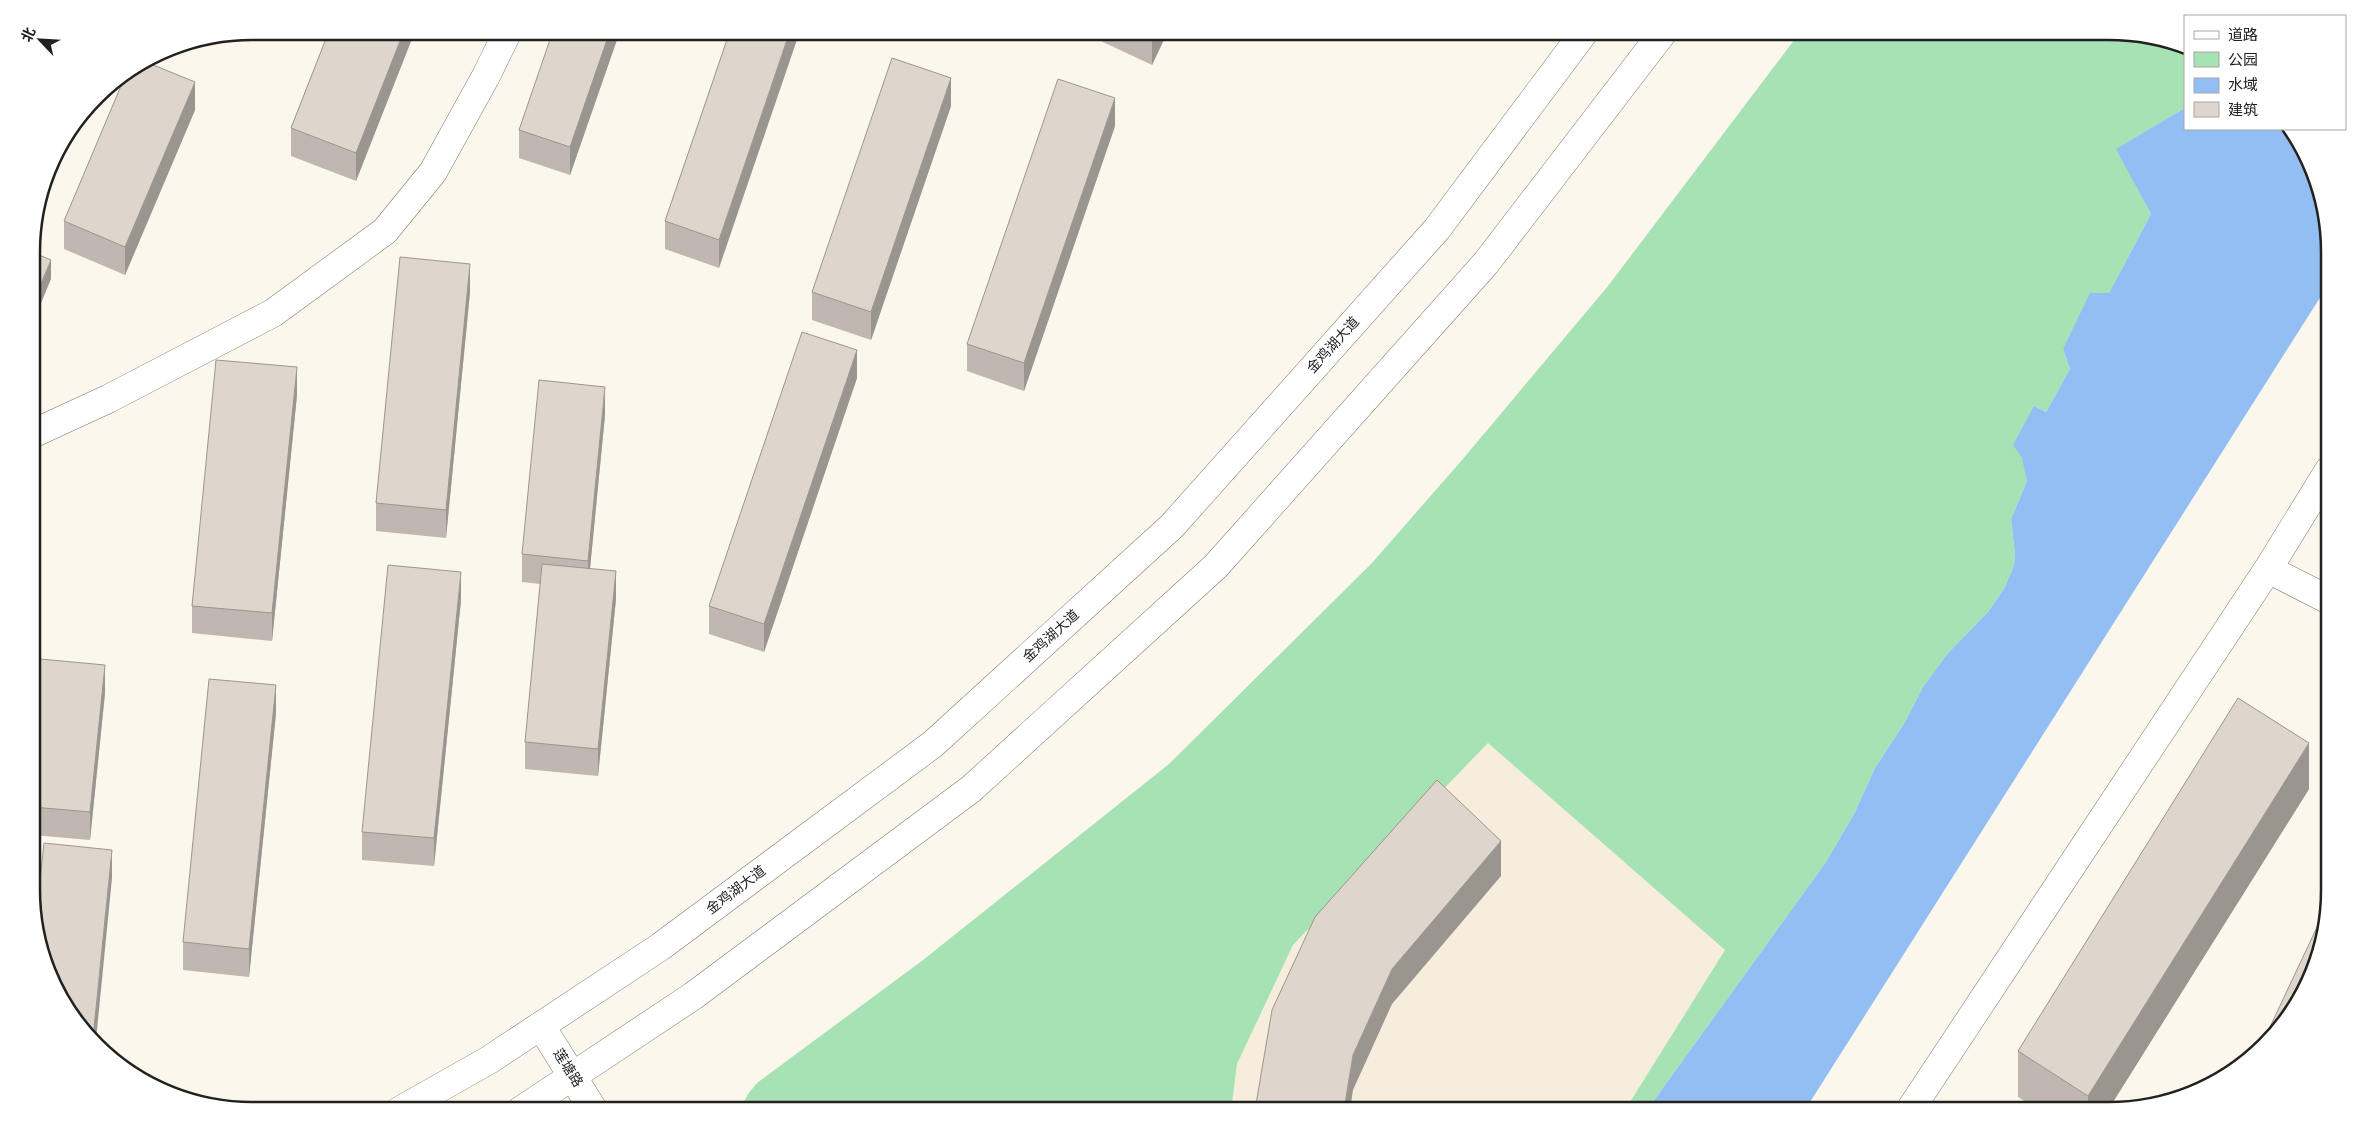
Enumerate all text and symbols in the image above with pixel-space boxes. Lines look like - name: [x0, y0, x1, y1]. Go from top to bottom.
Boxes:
- north arrow: [15, 15, 65, 65]
- legend: [2184, 15, 2346, 130]
- text: 北: [18, 25, 39, 45]
- text: 道路: [2228, 26, 2258, 44]
- text: 公园: [2228, 51, 2258, 69]
- text: 水域: [2228, 76, 2258, 94]
- text: 建筑: [2228, 101, 2258, 119]
- street label: 金鸡湖大道: [1303, 313, 1363, 377]
- street label: 金鸡湖大道: [1019, 606, 1083, 666]
- street label: 金鸡湖大道: [703, 862, 769, 918]
- street label: 莲塘路: [550, 1046, 586, 1090]

